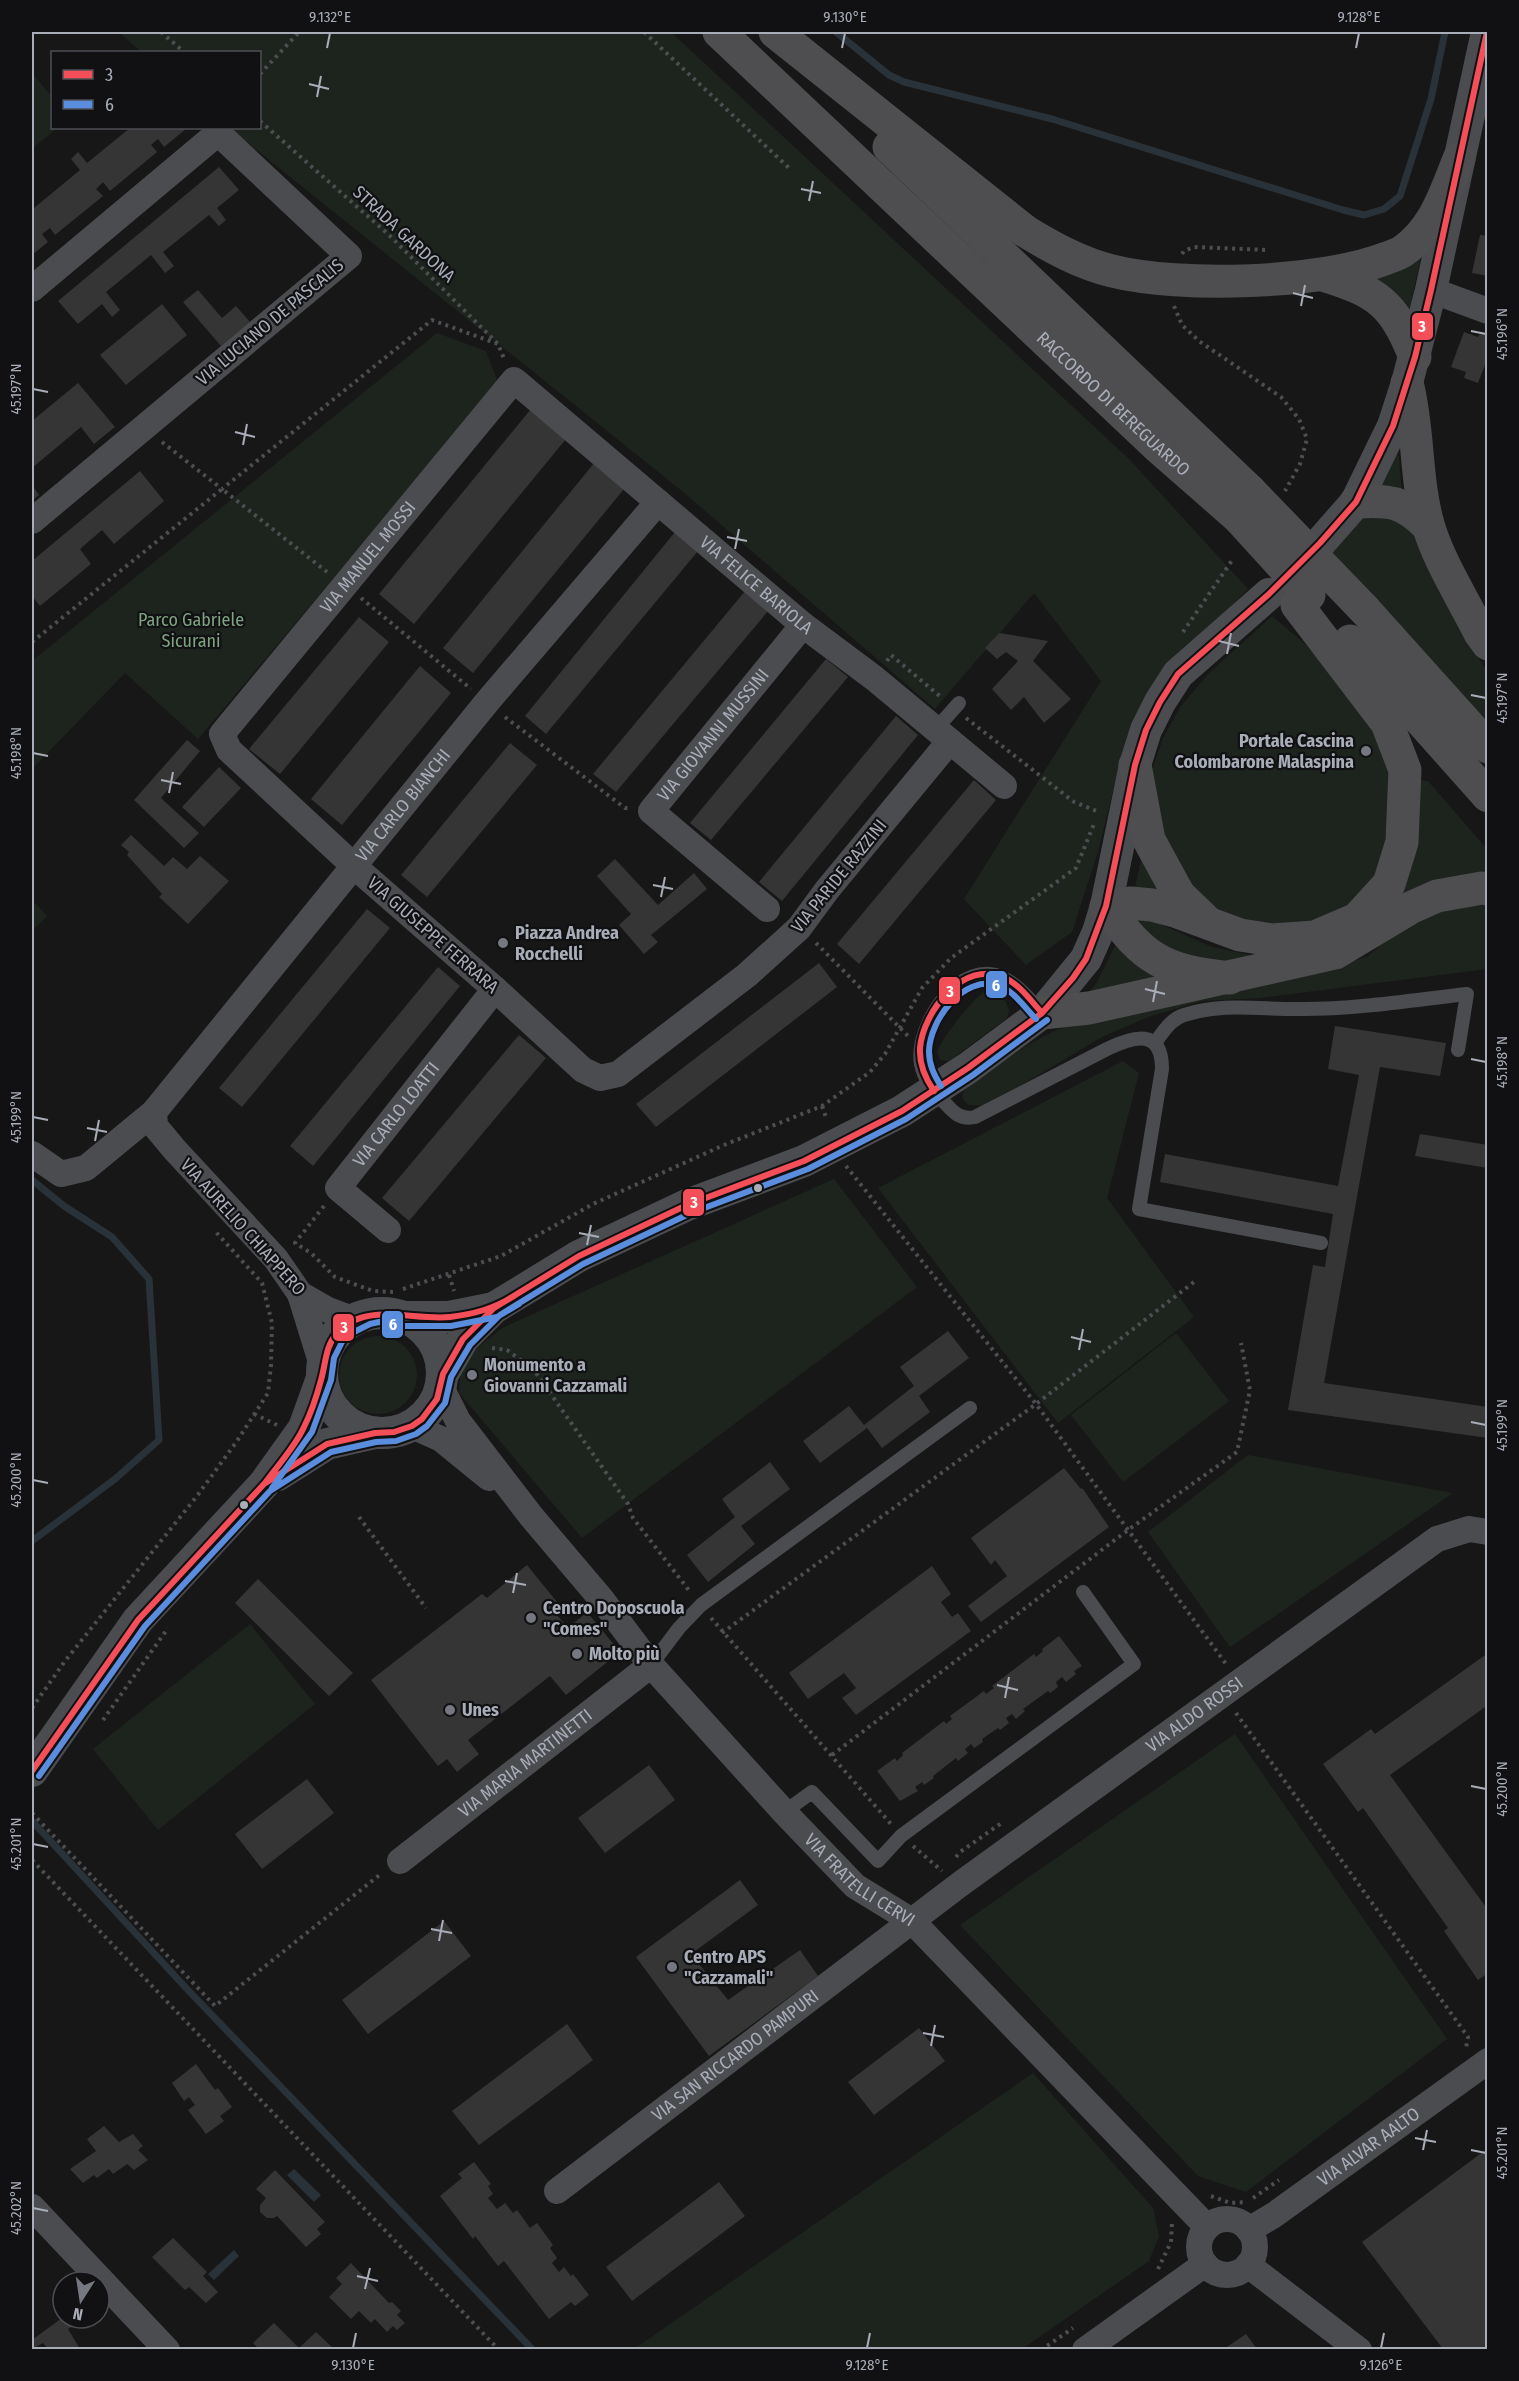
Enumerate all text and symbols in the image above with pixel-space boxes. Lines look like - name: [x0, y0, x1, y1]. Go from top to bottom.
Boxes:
- text: 9.132°E: [309, 8, 351, 26]
- text: 9.130°E: [823, 8, 867, 26]
- text: 9.128°E: [1337, 8, 1381, 26]
- legend: [51, 51, 261, 129]
- text: 3: [105, 64, 113, 86]
- text: 6: [105, 94, 114, 116]
- street label: STRADA GARDONA: [348, 181, 460, 287]
- street label: VIA LUCIANO DE PASCALIS: [192, 254, 348, 390]
- text: 45.196°N: [1493, 308, 1511, 360]
- line badge: 3: [1411, 312, 1434, 341]
- text: 3: [1417, 317, 1426, 336]
- street label: RACCORDO DI BEREGUARDO: [1032, 327, 1194, 481]
- text: 45.197°N: [7, 364, 25, 414]
- street label: VIA MANUEL MOSSI: [315, 497, 420, 617]
- street label: VIA FELICE BARIOLA: [695, 531, 817, 640]
- park label: Parco Gabriele Sicurani: [138, 609, 244, 652]
- street label: VIA GIOVANNI MUSSINI: [653, 664, 774, 806]
- text: 45.197°N: [1493, 673, 1511, 723]
- text: 45.198°N: [7, 727, 25, 779]
- place label: Portale Cascina Colombarone Malaspina: [1174, 730, 1354, 773]
- marker: Portale Cascina Colombarone Malaspina: [1359, 744, 1373, 758]
- street label: VIA CARLO BIANCHI: [351, 745, 455, 866]
- street label: VIA PARIDE RAZZINI: [787, 815, 891, 937]
- street label: VIA GIUSEPPE FERRARA: [363, 872, 503, 998]
- place label: Piazza Andrea Rocchelli: [515, 922, 619, 965]
- marker: Piazza Andrea Rocchelli: [496, 936, 510, 950]
- line badge: 6: [985, 970, 1008, 999]
- line badge: 3: [938, 976, 961, 1005]
- text: 6: [992, 976, 1000, 995]
- text: 3: [945, 982, 954, 1001]
- text: 45.198°N: [1493, 1036, 1511, 1088]
- street label: VIA CARLO LOATTI: [348, 1058, 444, 1171]
- text: 45.199°N: [7, 1091, 25, 1143]
- street label: VIA AURELIO CHIAPPERO: [176, 1154, 310, 1300]
- unlabelled marker: [752, 1182, 764, 1194]
- line badge: 3: [682, 1188, 705, 1217]
- text: 3: [689, 1193, 698, 1212]
- line badge: 6: [381, 1310, 404, 1339]
- line badge: 3: [332, 1313, 355, 1342]
- text: 6: [389, 1315, 397, 1334]
- text: 3: [339, 1318, 348, 1337]
- place label: Monumento a Giovanni Cazzamali: [484, 1354, 627, 1397]
- marker: Monumento a Giovanni Cazzamali: [465, 1368, 479, 1382]
- text: 45.199°N: [1493, 1399, 1511, 1451]
- text: 45.200°N: [7, 1452, 25, 1508]
- unlabelled marker: [238, 1499, 250, 1511]
- place label: Centro Doposcuola "Comes": [543, 1597, 684, 1640]
- marker: Centro Doposcuola "Comes": [524, 1611, 538, 1625]
- place label: Molto più: [589, 1643, 660, 1665]
- marker: Molto più: [570, 1647, 584, 1661]
- street label: VIA ALDO ROSSI: [1142, 1672, 1247, 1757]
- place label: Unes: [462, 1699, 499, 1721]
- marker: Unes: [443, 1703, 457, 1717]
- street label: VIA MARIA MARTINETTI: [454, 1704, 597, 1822]
- text: 45.200°N: [1493, 1761, 1511, 1817]
- text: 45.201°N: [7, 1817, 25, 1871]
- street label: VIA FRATELLI CERVI: [800, 1829, 919, 1931]
- place label: Centro APS "Cazzamali": [684, 1946, 773, 1989]
- marker: Centro APS "Cazzamali": [665, 1960, 679, 1974]
- street label: VIA SAN RICCARDO PAMPURI: [647, 1985, 823, 2126]
- street label: VIA ALVAR AALTO: [1313, 2103, 1424, 2191]
- text: 45.201°N: [1493, 2126, 1511, 2180]
- text: 45.202°N: [7, 2181, 25, 2235]
- north arrow: [51, 2270, 111, 2330]
- text: N: [71, 2304, 85, 2324]
- text: 9.130°E: [331, 2356, 375, 2374]
- text: 9.128°E: [845, 2356, 889, 2374]
- text: 9.126°E: [1360, 2356, 1402, 2374]

